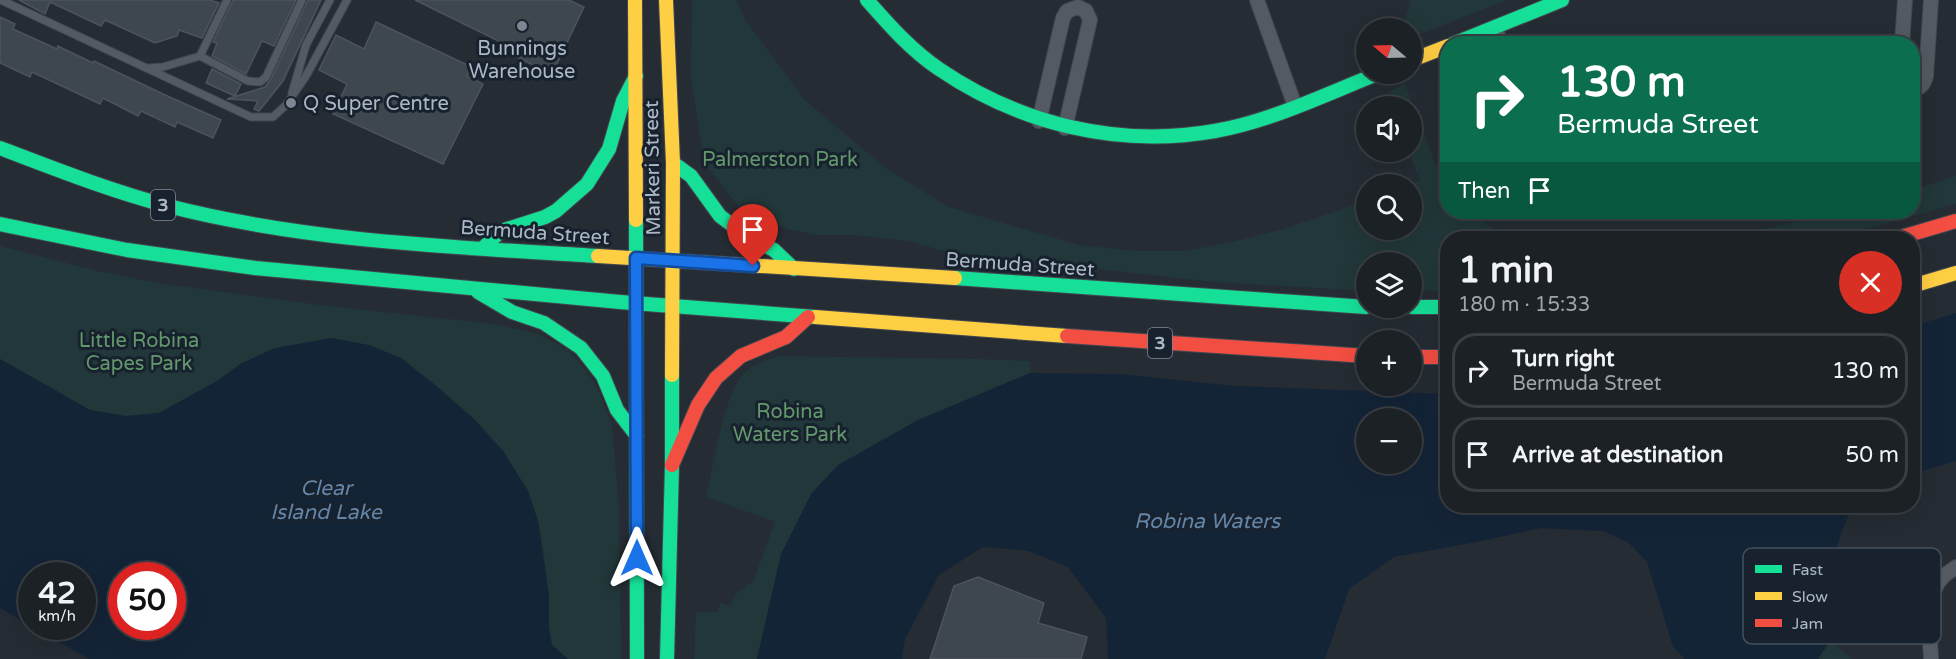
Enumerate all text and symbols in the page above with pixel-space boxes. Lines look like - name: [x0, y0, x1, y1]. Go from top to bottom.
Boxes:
- north arrow: [1356, 18, 1422, 84]
- map controls: [1356, 18, 1422, 474]
- marker: Bunnings Warehouse: [515, 19, 529, 33]
- place label: Bunnings Warehouse: [469, 37, 575, 84]
- text: 130 m: [1557, 57, 1686, 108]
- icon: right: [1458, 60, 1536, 138]
- place label: Q Super Centre: [303, 92, 449, 116]
- marker: Q Super Centre: [284, 96, 298, 110]
- button: sound: [1356, 96, 1422, 162]
- street label: Markeri Street: [640, 100, 666, 236]
- text: Bermuda Street: [1557, 108, 1759, 141]
- park label: Palmerston Park: [702, 148, 858, 172]
- button: search: [1356, 174, 1422, 240]
- icon: arrive: [1523, 174, 1556, 207]
- text: Then: [1458, 178, 1511, 204]
- road number: 3: [151, 190, 175, 220]
- pin: [727, 204, 778, 266]
- icon: arrive: [736, 213, 769, 246]
- street label: Bermuda Street: [460, 216, 611, 250]
- street label: Bermuda Street: [945, 248, 1096, 282]
- text: 1 min: [1458, 249, 1554, 292]
- button: close: [1839, 251, 1902, 314]
- button: layers: [1356, 252, 1422, 318]
- text: 180 m · 15:33: [1458, 293, 1590, 317]
- road number: 3: [1148, 328, 1172, 358]
- park label: Little Robina Capes Park: [79, 329, 199, 376]
- button: +: [1356, 330, 1422, 396]
- text: Turn right: [1512, 346, 1614, 372]
- icon: right: [1461, 354, 1494, 387]
- text: 130 m: [1832, 358, 1899, 384]
- text: Bermuda Street: [1512, 372, 1661, 396]
- park label: Robina Waters Park: [733, 400, 847, 447]
- button: −: [1356, 408, 1422, 474]
- icon: arrive: [1461, 438, 1494, 471]
- text: Arrive at destination: [1512, 442, 1723, 468]
- text: 50 m: [1845, 442, 1899, 468]
- water label: Clear Island Lake: [270, 476, 383, 525]
- water label: Robina Waters: [1134, 509, 1282, 534]
- position arrow: [605, 526, 669, 590]
- legend: [1743, 548, 1941, 644]
- text: Fast: [1792, 560, 1823, 580]
- speed limit sign: 50: [108, 562, 186, 640]
- text: 42: [38, 575, 76, 612]
- text: Slow: [1792, 587, 1828, 607]
- text: km/h: [38, 607, 76, 625]
- text: Jam: [1792, 614, 1823, 634]

